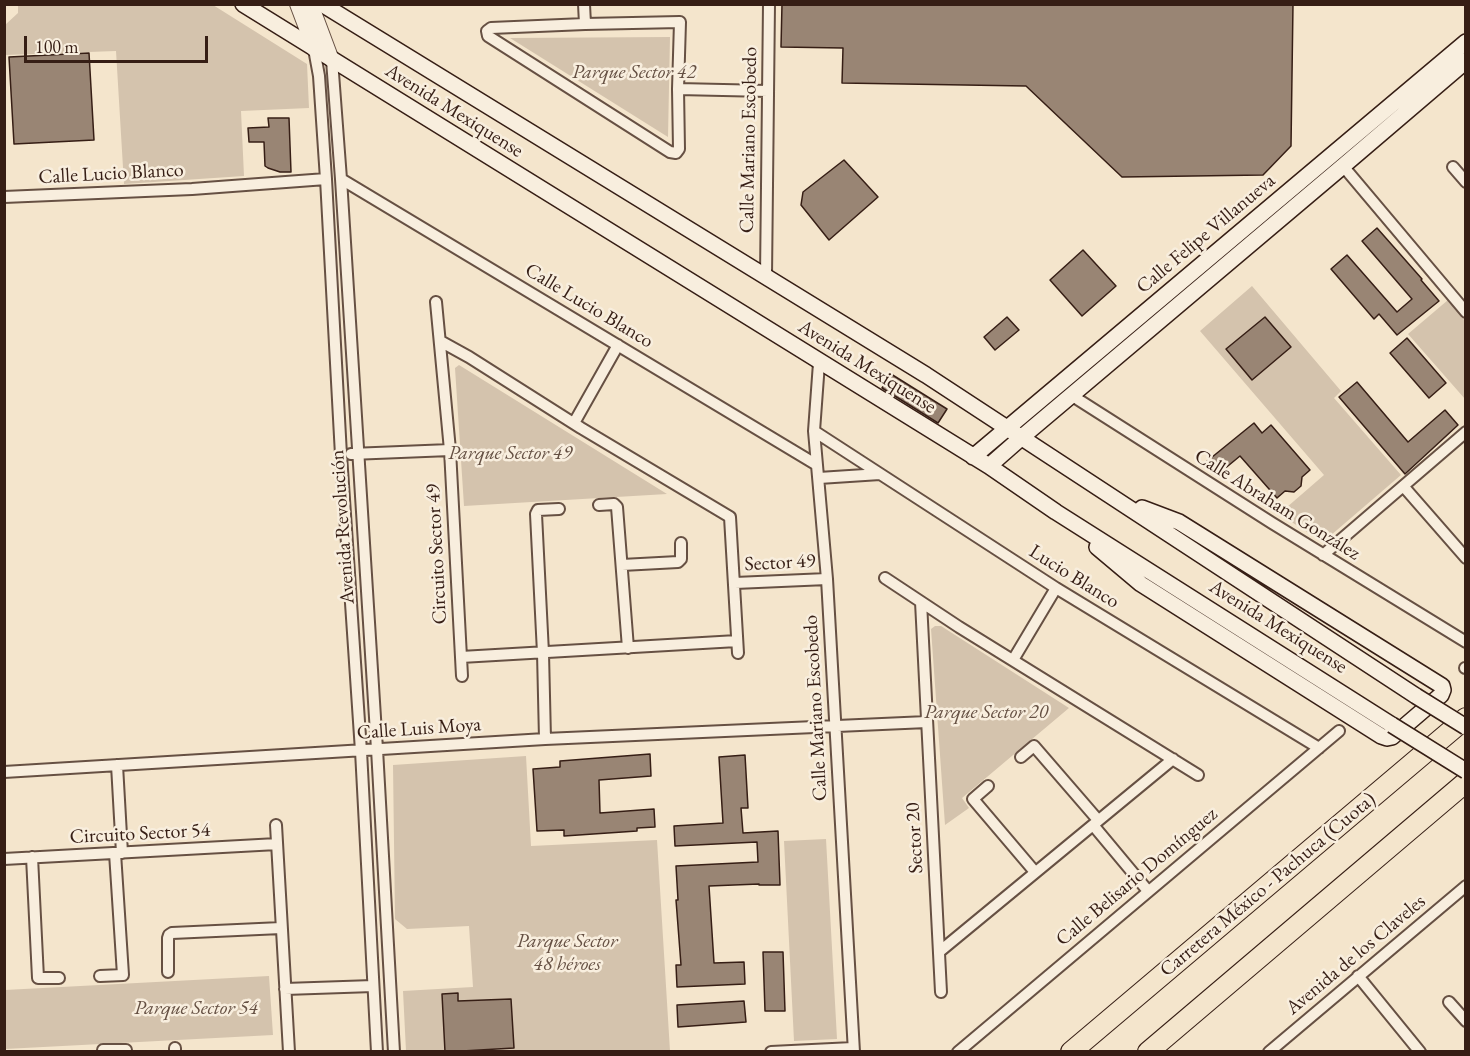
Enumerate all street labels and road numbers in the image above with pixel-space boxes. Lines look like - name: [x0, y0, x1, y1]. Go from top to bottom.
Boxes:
- street label: Calle Mariano Escobedo: [735, 47, 763, 233]
- street label: Avenida Mexiquense: [381, 59, 527, 163]
- street label: Calle Lucio Blanco: [38, 158, 184, 190]
- street label: Calle Felipe Villanueva: [1132, 169, 1280, 299]
- street label: Calle Lucio Blanco: [520, 258, 658, 354]
- street label: Avenida Mexiquense: [794, 315, 940, 419]
- street label: Calle Abraham González: [1190, 444, 1364, 566]
- street label: Avenida Revolución: [326, 449, 360, 605]
- street label: Circuito Sector 49: [421, 483, 453, 625]
- street label: Lucio Blanco: [1024, 540, 1124, 614]
- street label: Sector 49: [744, 549, 816, 577]
- street label: Avenida Mexiquense: [1205, 575, 1351, 679]
- street label: Calle Mariano Escobedo: [799, 614, 833, 802]
- street label: Calle Luis Moya: [356, 713, 482, 745]
- street label: Carretera México - Pachuca (Cuota): [1155, 788, 1381, 982]
- street label: Sector 20: [901, 802, 929, 874]
- street label: Calle Belisario Domínguez: [1051, 802, 1223, 952]
- street label: Circuito Sector 54: [69, 818, 211, 850]
- street label: Avenida de los Claveles: [1281, 890, 1431, 1020]

